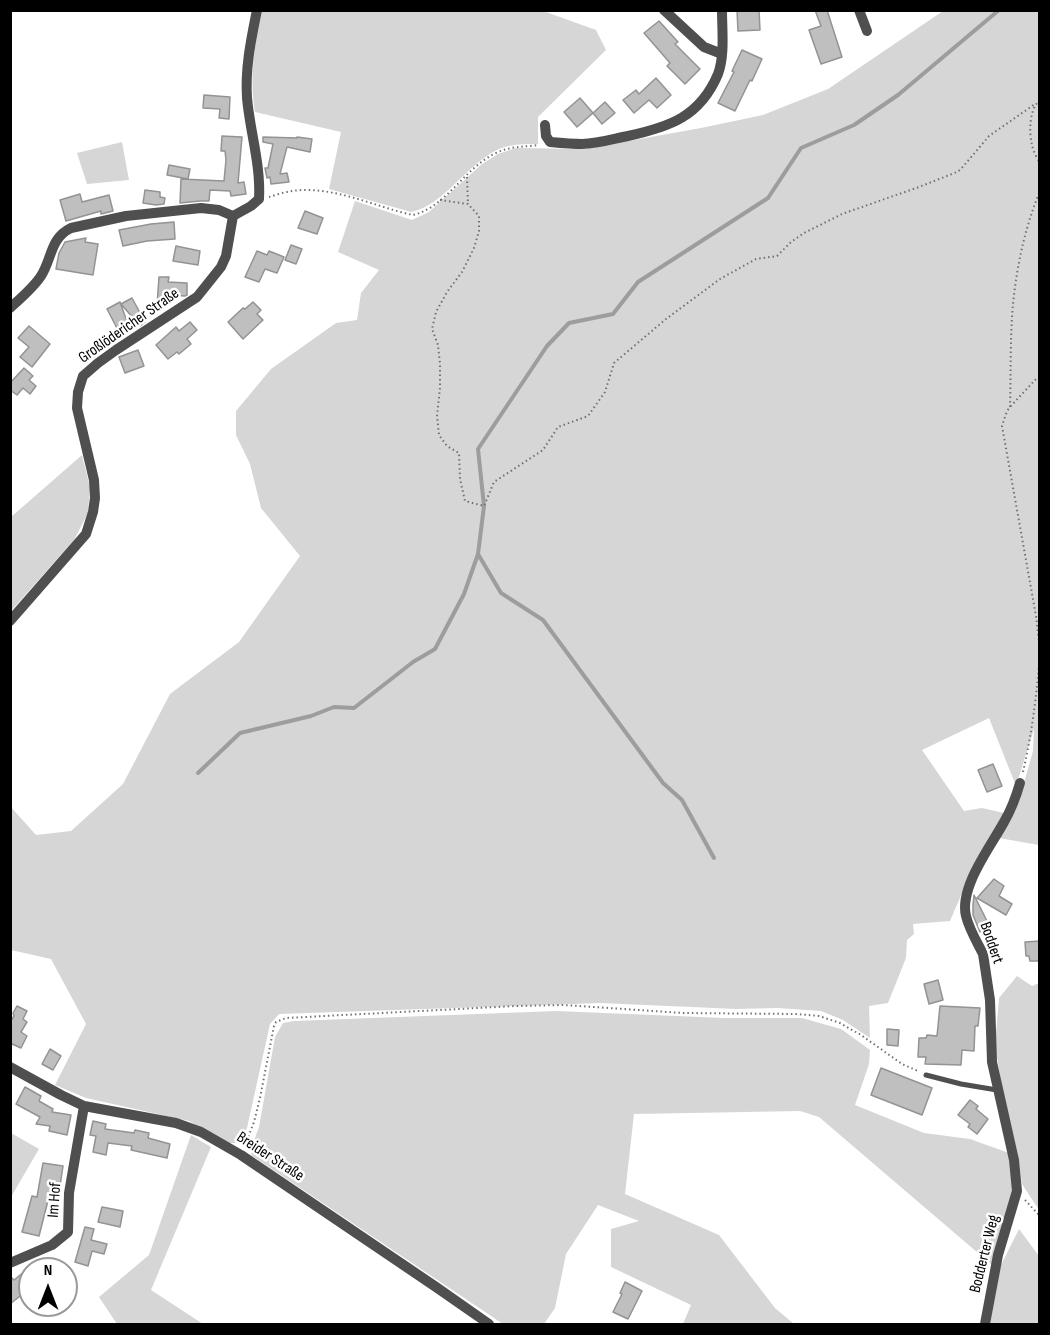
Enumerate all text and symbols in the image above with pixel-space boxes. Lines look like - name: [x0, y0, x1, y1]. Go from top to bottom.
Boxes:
- street label: Großlödericher Straße: [75, 284, 183, 368]
- street label: Boddert: [975, 919, 1007, 967]
- street label: Breider Straße: [233, 1128, 307, 1186]
- street label: Im Hof: [44, 1182, 66, 1218]
- street label: Bodderter Weg: [966, 1213, 1004, 1295]
- north arrow: [18, 1257, 78, 1317]
- text: N: [44, 1261, 52, 1280]

